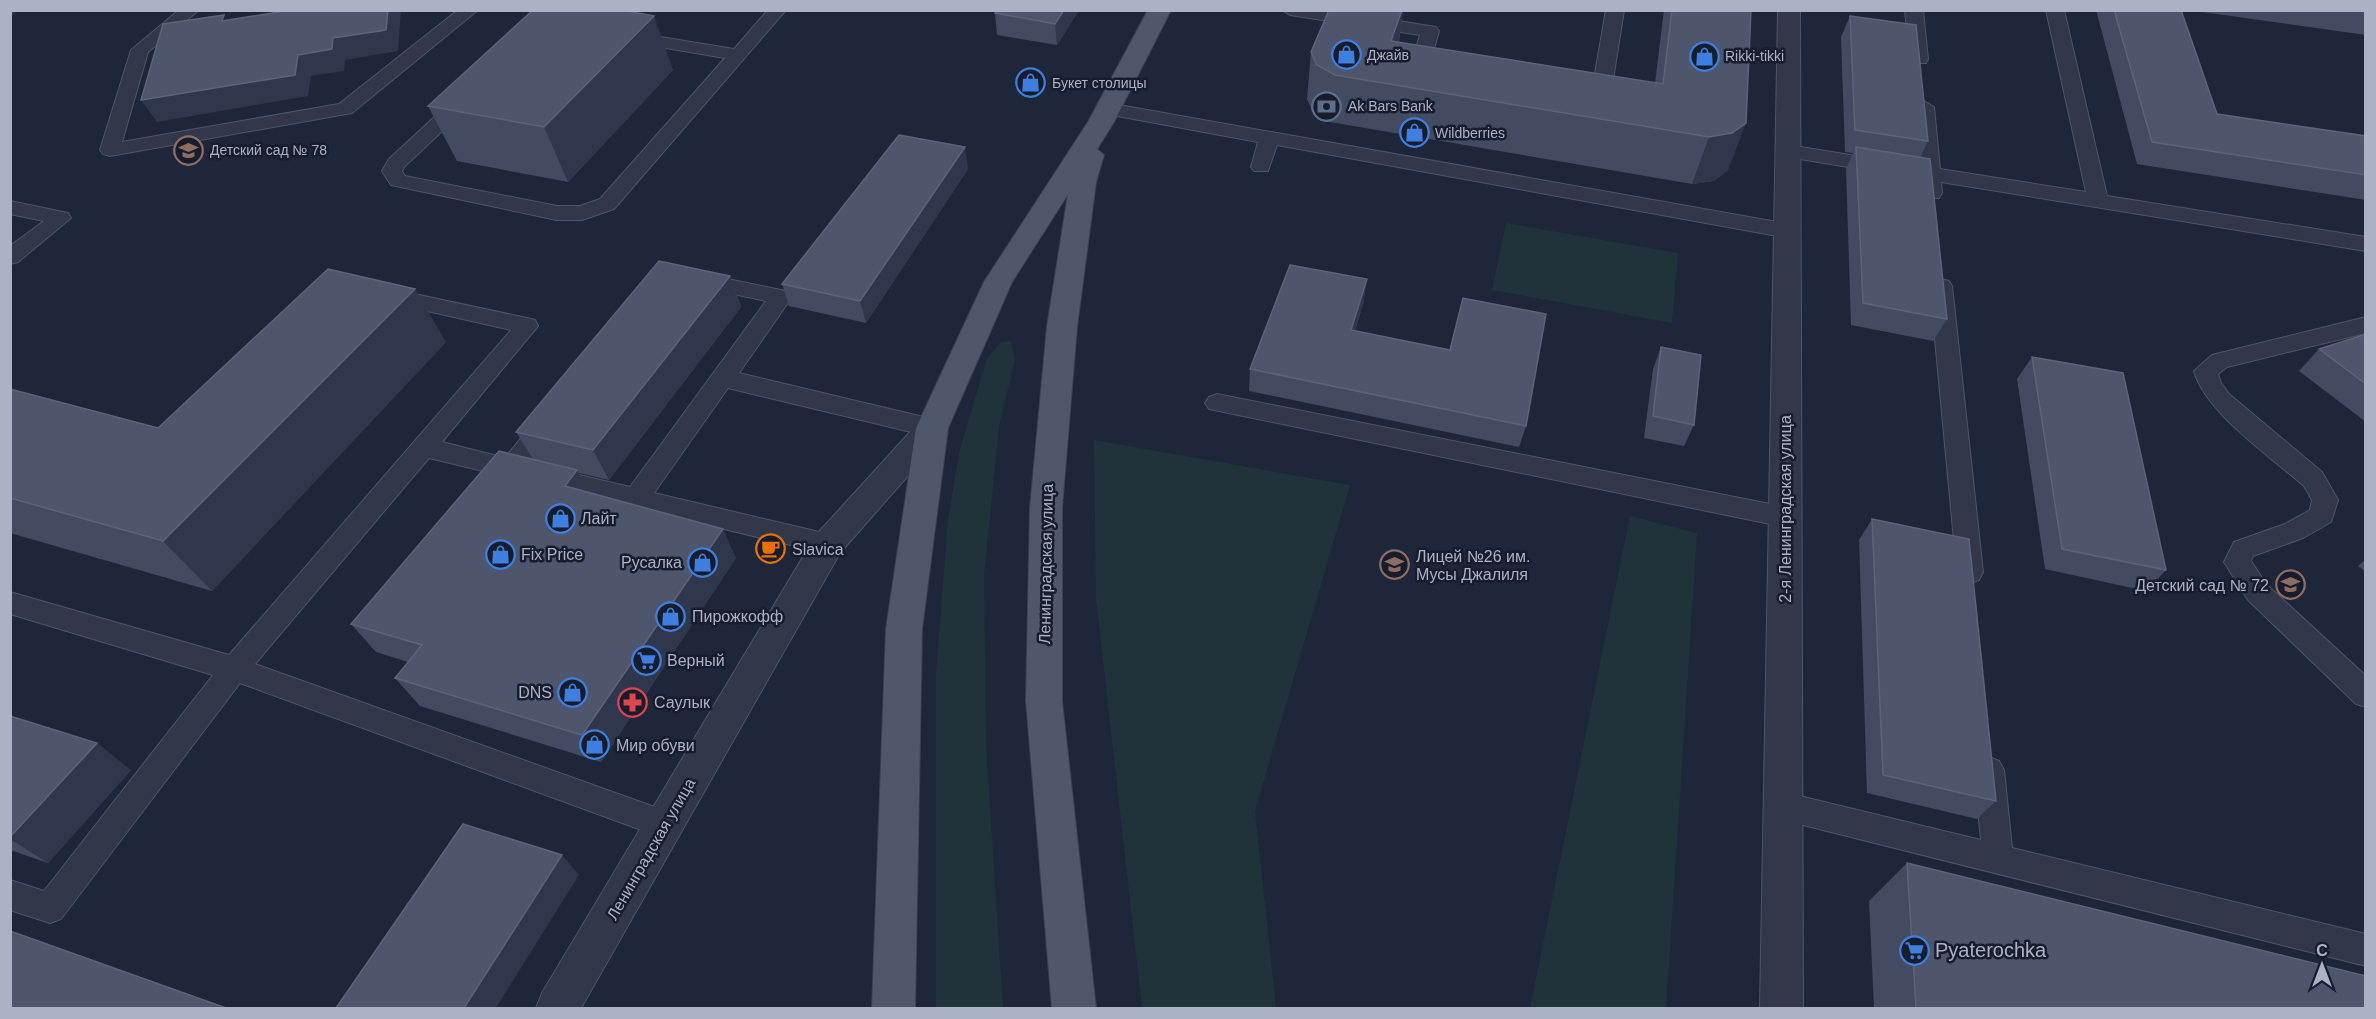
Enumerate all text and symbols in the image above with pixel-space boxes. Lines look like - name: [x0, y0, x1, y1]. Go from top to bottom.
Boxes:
- shop icon: Джайв: [1330, 39, 1362, 71]
- shop icon: Rikki-tikki: [1688, 40, 1720, 72]
- place label: Джайв: [1367, 47, 1409, 63]
- place label: Rikki-tikki: [1725, 48, 1784, 64]
- shop icon: Букет столицы: [1015, 67, 1047, 99]
- place label: Букет столицы: [1052, 75, 1147, 91]
- bank icon: Ak Bars Bank: [1311, 90, 1343, 122]
- place label: Ak Bars Bank: [1348, 98, 1434, 114]
- shop icon: Wildberries: [1398, 117, 1430, 149]
- place label: Wildberries: [1435, 125, 1505, 141]
- school or university icon: Детский сад № 78: [173, 134, 205, 166]
- place label: Детский сад № 78: [210, 142, 327, 158]
- street label: 2-я Ленинградская улица: [1777, 415, 1794, 603]
- street label: Ленинградская улица: [1036, 484, 1056, 644]
- shop icon: Лайт: [544, 502, 576, 534]
- place label: Лайт: [581, 510, 617, 527]
- cafe icon: Slavica: [755, 533, 787, 565]
- shop icon: Fix Price: [484, 538, 516, 570]
- place label: Slavica: [792, 541, 844, 558]
- place label: Fix Price: [521, 546, 583, 563]
- shop icon: Русалка: [687, 546, 719, 578]
- place label: Лицей №26 им. Мусы Джалиля: [1416, 548, 1531, 583]
- school or university icon: Лицей №26 им. Мусы Джалиля: [1379, 549, 1411, 581]
- place label: Русалка: [621, 554, 682, 571]
- school or university icon: Детский сад № 72: [2274, 569, 2306, 601]
- place label: Детский сад № 72: [2135, 577, 2269, 594]
- shop icon: Пирожкофф: [655, 600, 687, 632]
- place label: Пирожкофф: [692, 608, 783, 625]
- supermarket icon: Верный: [630, 644, 662, 676]
- place label: Верный: [667, 652, 725, 669]
- shop icon: DNS: [557, 676, 589, 708]
- place label: DNS: [518, 684, 552, 701]
- pharmacy icon: Саулык: [617, 686, 649, 718]
- place label: Саулык: [654, 694, 711, 711]
- shop icon: Мир обуви: [579, 729, 611, 761]
- place label: Мир обуви: [616, 737, 695, 754]
- street label: Ленинградская улица: [604, 775, 698, 923]
- supermarket icon: Pyaterochka: [1898, 934, 1930, 966]
- north arrow: [2292, 935, 2352, 995]
- place label: Pyaterochka: [1935, 939, 2047, 961]
- text: С: [2316, 942, 2328, 959]

